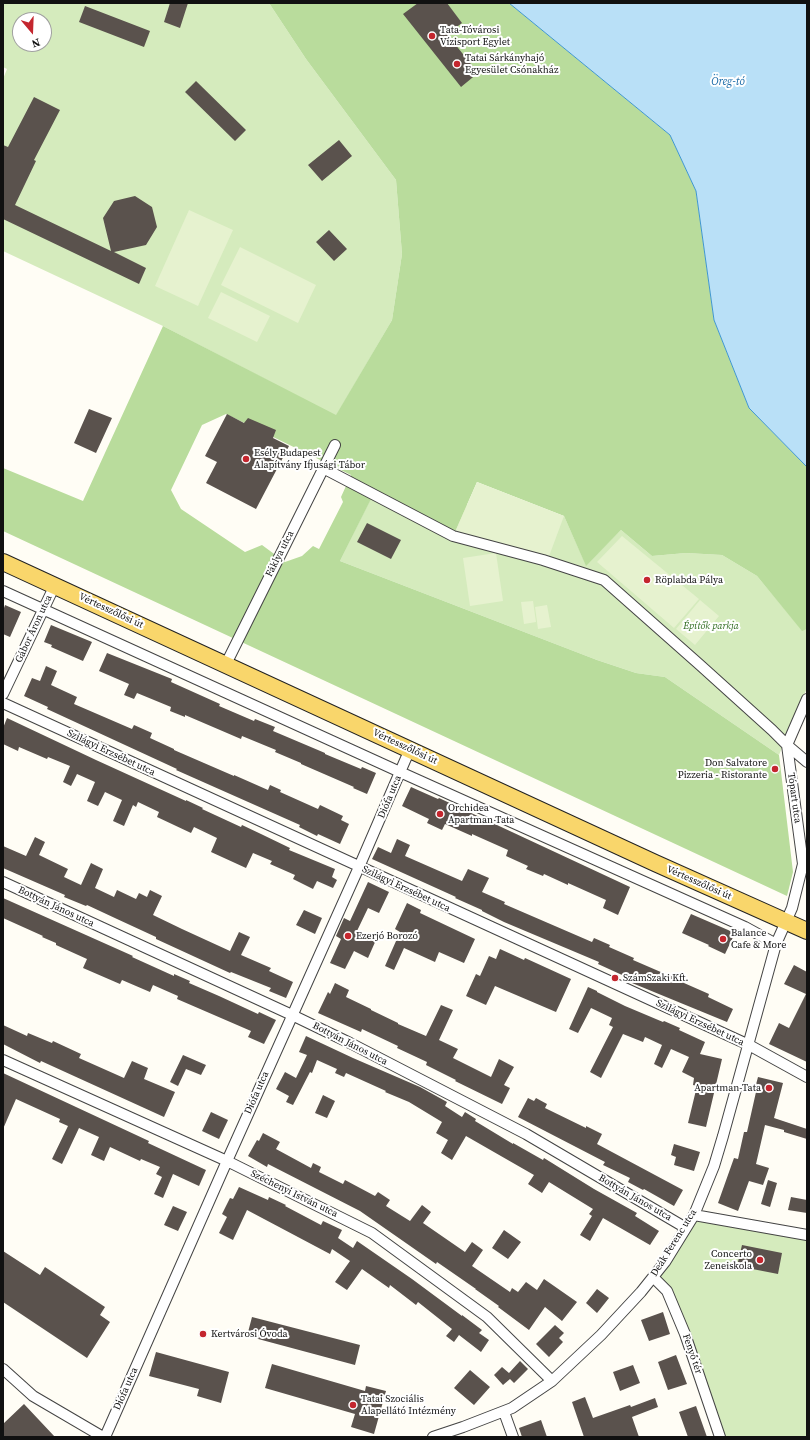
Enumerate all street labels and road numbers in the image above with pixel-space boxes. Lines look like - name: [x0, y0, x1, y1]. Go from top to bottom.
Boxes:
- street label: Fáklya utca: [263, 529, 297, 579]
- street label: Vértesszőlősi út: [77, 591, 145, 631]
- street label: Gábor Áron utca: [13, 593, 55, 665]
- street label: Szilágyi Erzsébet utca: [65, 727, 157, 779]
- street label: Vértesszőlősi út: [371, 727, 439, 767]
- street label: Tópart utca: [785, 772, 803, 824]
- street label: Diófa utca: [376, 774, 404, 820]
- street label: Szilágyi Erzsébet utca: [360, 863, 452, 915]
- street label: Vértesszőlősi út: [665, 863, 733, 903]
- street label: Bottyán János utca: [16, 884, 96, 930]
- street label: Szilágyi Erzsébet utca: [654, 997, 746, 1049]
- street label: Bottyán János utca: [311, 1020, 389, 1068]
- street label: Diófa utca: [242, 1070, 272, 1116]
- street label: Széchenyi István utca: [248, 1168, 340, 1220]
- street label: Bottyán János utca: [596, 1172, 674, 1224]
- street label: Deák Ferenc utca: [649, 1207, 699, 1279]
- street label: Fenyő tér: [680, 1332, 704, 1376]
- street label: Diófa utca: [111, 1366, 141, 1412]

